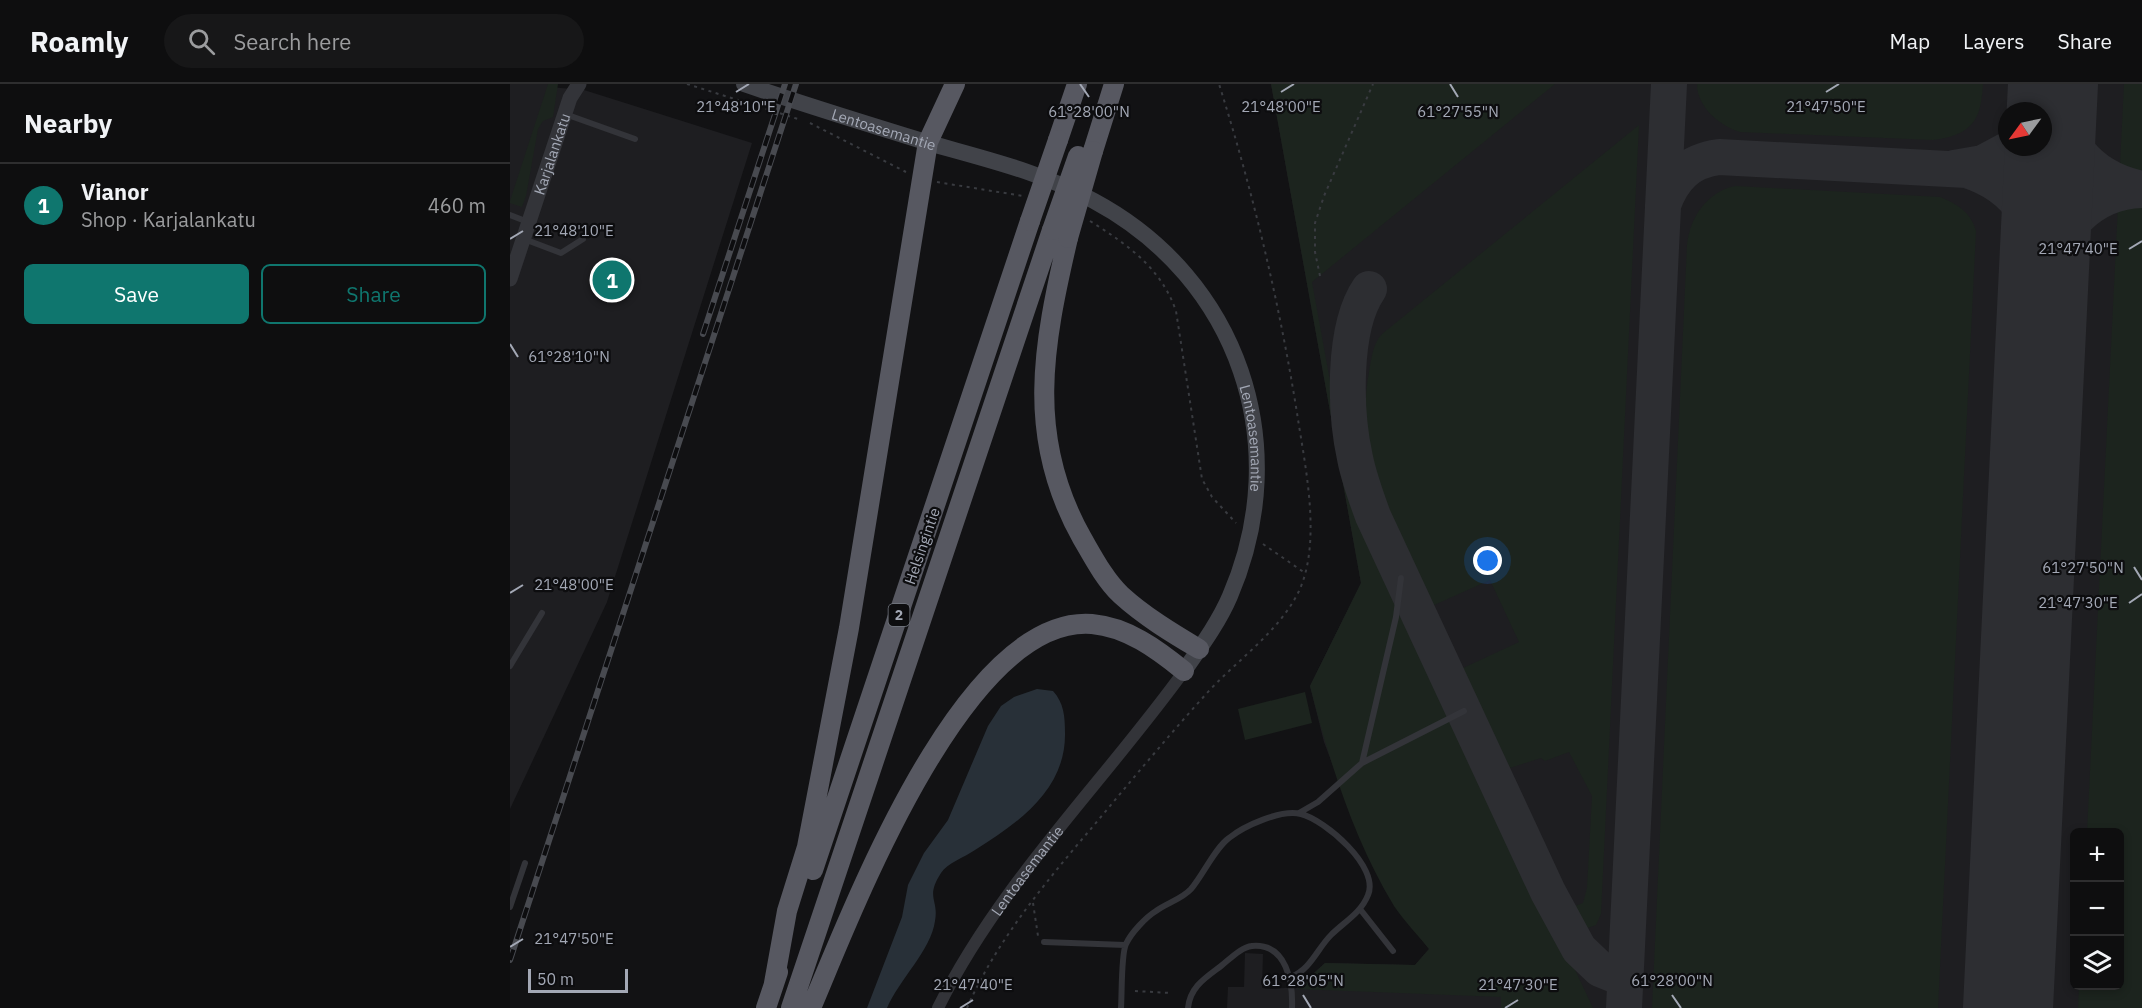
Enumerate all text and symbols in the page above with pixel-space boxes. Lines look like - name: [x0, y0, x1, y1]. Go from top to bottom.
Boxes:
- search box: [164, 14, 584, 68]
- text: Roamly: [30, 23, 128, 60]
- icon: search: [185, 25, 218, 58]
- text: Search here: [233, 27, 351, 56]
- text: Map: [1890, 27, 1930, 55]
- text: Layers: [1963, 27, 2025, 55]
- text: Share: [2058, 27, 2112, 55]
- text: 21°48'10"E: [696, 97, 776, 116]
- text: 21°48'00"E: [1241, 97, 1321, 116]
- text: 21°47'50"E: [1786, 97, 1866, 116]
- text: 61°28'00"N: [1048, 102, 1130, 121]
- text: 61°27'55"N: [1417, 102, 1499, 121]
- north arrow: [1998, 102, 2052, 156]
- street label: Lentoasemantie: [829, 104, 938, 154]
- text: Nearby: [24, 106, 112, 140]
- street label: Karjalankatu: [529, 110, 574, 197]
- text: Vianor: [81, 177, 149, 206]
- text: 1: [38, 192, 50, 219]
- text: 460 m: [428, 192, 486, 219]
- text: Shop · Karjalankatu: [81, 206, 256, 233]
- text: 21°48'10"E: [534, 221, 614, 240]
- text: 21°47'40"E: [2038, 239, 2118, 258]
- pin: 1: [592, 258, 632, 302]
- button: Save: [24, 264, 249, 324]
- button: Share: [261, 264, 486, 324]
- text: 61°28'10"N: [528, 347, 610, 366]
- street label: Lentoasemantie: [1236, 382, 1266, 493]
- street label: Helsingintie: [900, 505, 944, 587]
- your location: [1473, 546, 1502, 575]
- text: 61°27'50"N: [2042, 558, 2124, 577]
- text: 21°48'00"E: [534, 575, 614, 594]
- text: 21°47'30"E: [2038, 593, 2118, 612]
- road number: 2: [888, 604, 910, 626]
- street label: Lentoasemantie: [987, 821, 1067, 919]
- map controls: [2070, 828, 2124, 990]
- button: +: [2070, 828, 2124, 882]
- button: −: [2070, 882, 2124, 936]
- text: 21°47'50"E: [534, 929, 614, 948]
- button: layers: [2070, 936, 2124, 990]
- scale bar: [528, 966, 628, 994]
- text: 50 m: [537, 969, 574, 989]
- text: 61°28'05"N: [1262, 971, 1344, 990]
- text: 61°28'00"N: [1631, 971, 1713, 990]
- text: 21°47'40"E: [933, 975, 1013, 994]
- text: 21°47'30"E: [1478, 975, 1558, 994]

